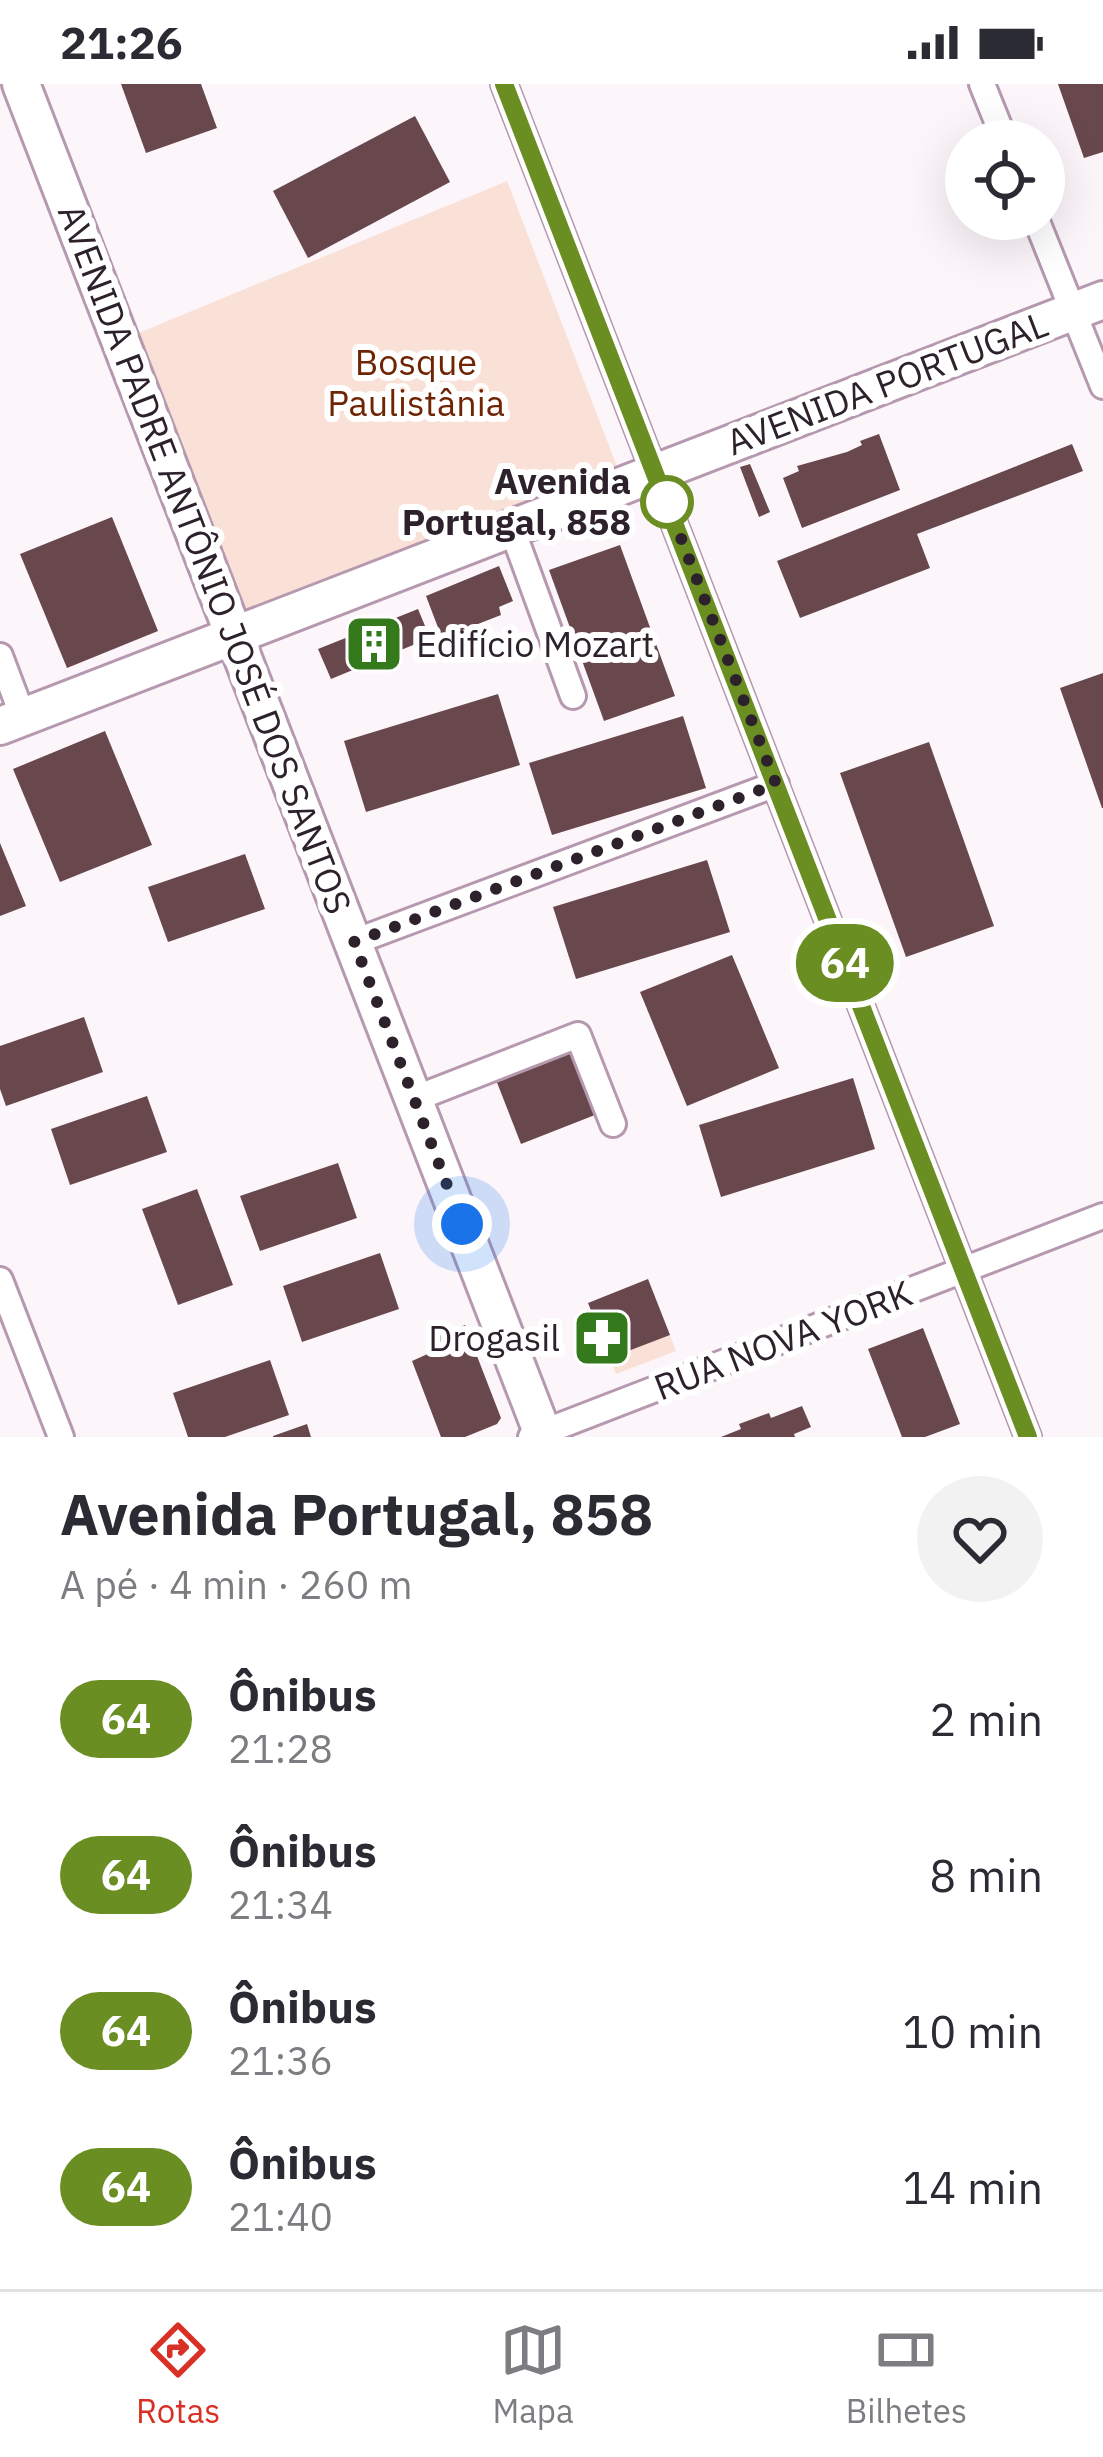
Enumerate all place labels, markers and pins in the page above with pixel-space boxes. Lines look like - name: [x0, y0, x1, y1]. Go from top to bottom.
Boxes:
- place label: Avenida Portugal, 858: [402, 457, 631, 545]
- marker: Avenida Portugal, 858: [642, 477, 692, 527]
- building icon: Edifício Mozart: [343, 613, 405, 675]
- place label: Edifício Mozart: [416, 620, 654, 667]
- pharmacy icon: Drogasil: [571, 1307, 633, 1369]
- place label: Drogasil: [428, 1314, 560, 1361]

